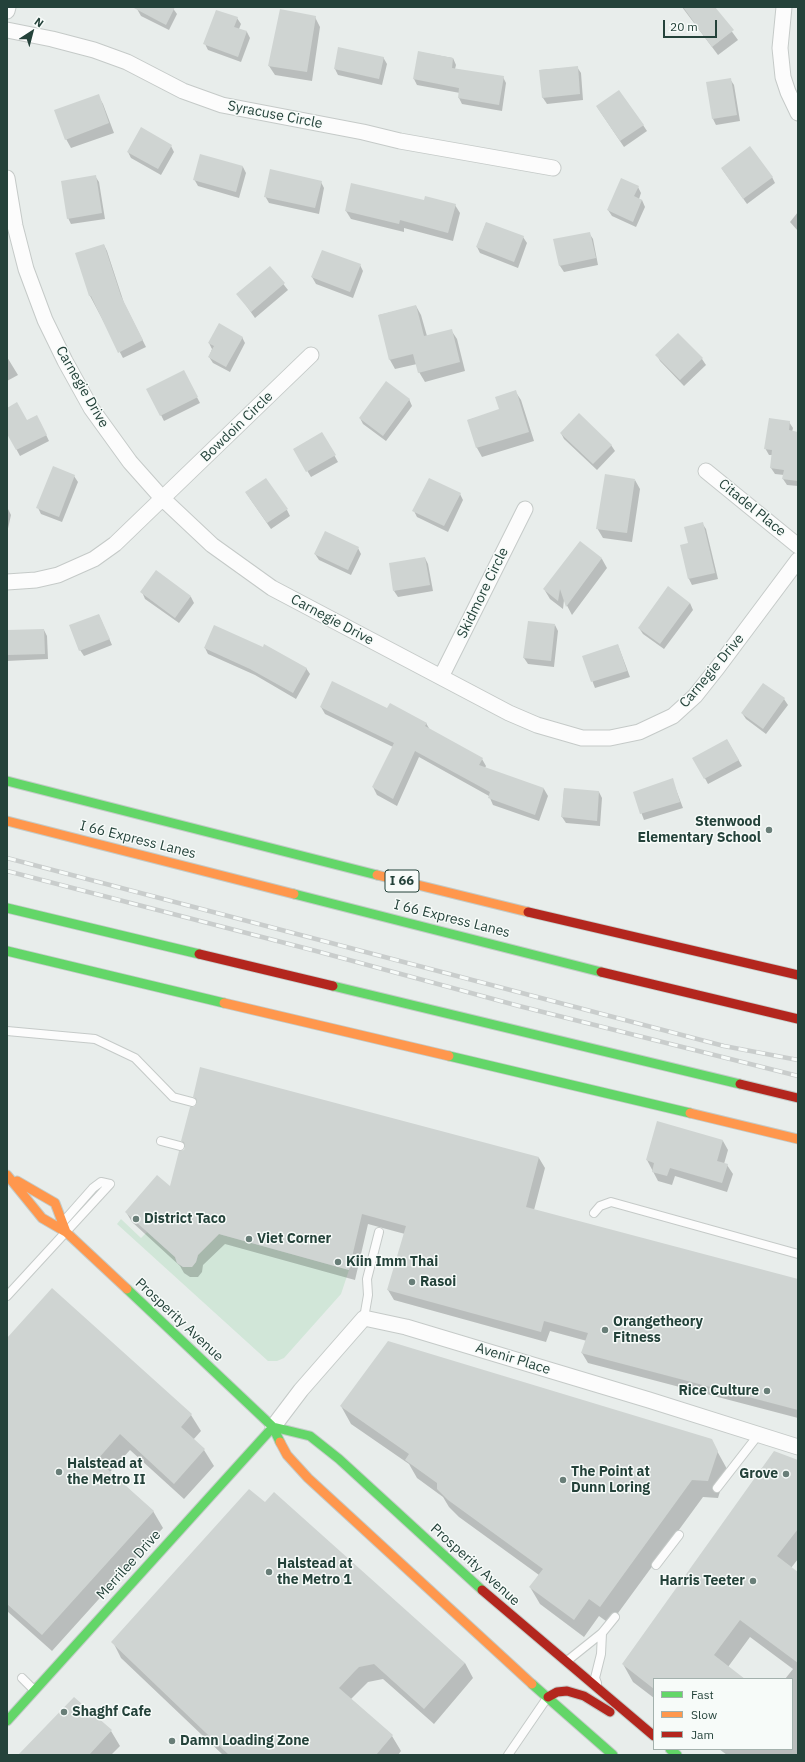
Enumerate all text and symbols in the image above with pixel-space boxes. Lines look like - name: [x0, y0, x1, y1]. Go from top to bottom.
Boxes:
- north arrow: [12, 12, 52, 52]
- scale bar: [665, 12, 719, 38]
- text: N: [32, 14, 46, 30]
- text: 20 m: [670, 19, 698, 34]
- street label: Syracuse Circle: [226, 98, 324, 132]
- street label: Carnegie Drive: [52, 343, 112, 431]
- street label: Bowdoin Circle: [197, 388, 277, 466]
- street label: Citadel Place: [715, 476, 789, 540]
- street label: Skidmore Circle: [454, 545, 512, 641]
- street label: Carnegie Drive: [288, 591, 376, 649]
- street label: Carnegie Drive: [676, 631, 748, 711]
- place label: Stenwood Elementary School: [637, 814, 761, 846]
- street label: I 66 Express Lanes: [78, 817, 198, 863]
- marker: Stenwood Elementary School: [764, 825, 774, 835]
- road number: I 66: [385, 870, 419, 892]
- street label: I 66 Express Lanes: [392, 896, 512, 942]
- place label: District Taco: [144, 1211, 226, 1227]
- marker: District Taco: [131, 1214, 141, 1224]
- place label: Viet Corner: [257, 1231, 331, 1247]
- marker: Viet Corner: [244, 1234, 254, 1244]
- place label: Kiin Imm Thai: [346, 1254, 438, 1270]
- marker: Kiin Imm Thai: [333, 1257, 343, 1267]
- place label: Rasoi: [420, 1274, 456, 1290]
- street label: Prosperity Avenue: [131, 1275, 227, 1365]
- marker: Rasoi: [407, 1277, 417, 1287]
- place label: Orangetheory Fitness: [613, 1314, 703, 1346]
- marker: Orangetheory Fitness: [600, 1325, 610, 1335]
- street label: Avenir Place: [474, 1340, 552, 1378]
- place label: Rice Culture: [678, 1383, 759, 1399]
- marker: Rice Culture: [762, 1386, 772, 1396]
- place label: Halstead at the Metro II: [67, 1456, 145, 1488]
- place label: The Point at Dunn Loring: [571, 1464, 650, 1496]
- place label: Grove: [739, 1466, 778, 1482]
- marker: Halstead at the Metro II: [54, 1467, 64, 1477]
- marker: Grove: [781, 1469, 791, 1479]
- marker: The Point at Dunn Loring: [558, 1475, 568, 1485]
- street label: Prosperity Avenue: [427, 1520, 523, 1610]
- street label: Merrilee Drive: [93, 1527, 165, 1603]
- place label: Halstead at the Metro 1: [277, 1556, 352, 1588]
- marker: Halstead at the Metro 1: [264, 1567, 274, 1577]
- place label: Harris Teeter: [659, 1573, 745, 1589]
- marker: Harris Teeter: [748, 1576, 758, 1586]
- legend: [653, 1678, 793, 1750]
- text: Fast: [691, 1687, 714, 1702]
- place label: Shaghf Cafe: [72, 1704, 151, 1720]
- marker: Shaghf Cafe: [59, 1707, 69, 1717]
- text: Slow: [691, 1707, 717, 1722]
- text: Jam: [691, 1727, 714, 1742]
- place label: Damn Loading Zone: [180, 1733, 309, 1749]
- marker: Damn Loading Zone: [167, 1736, 177, 1746]

